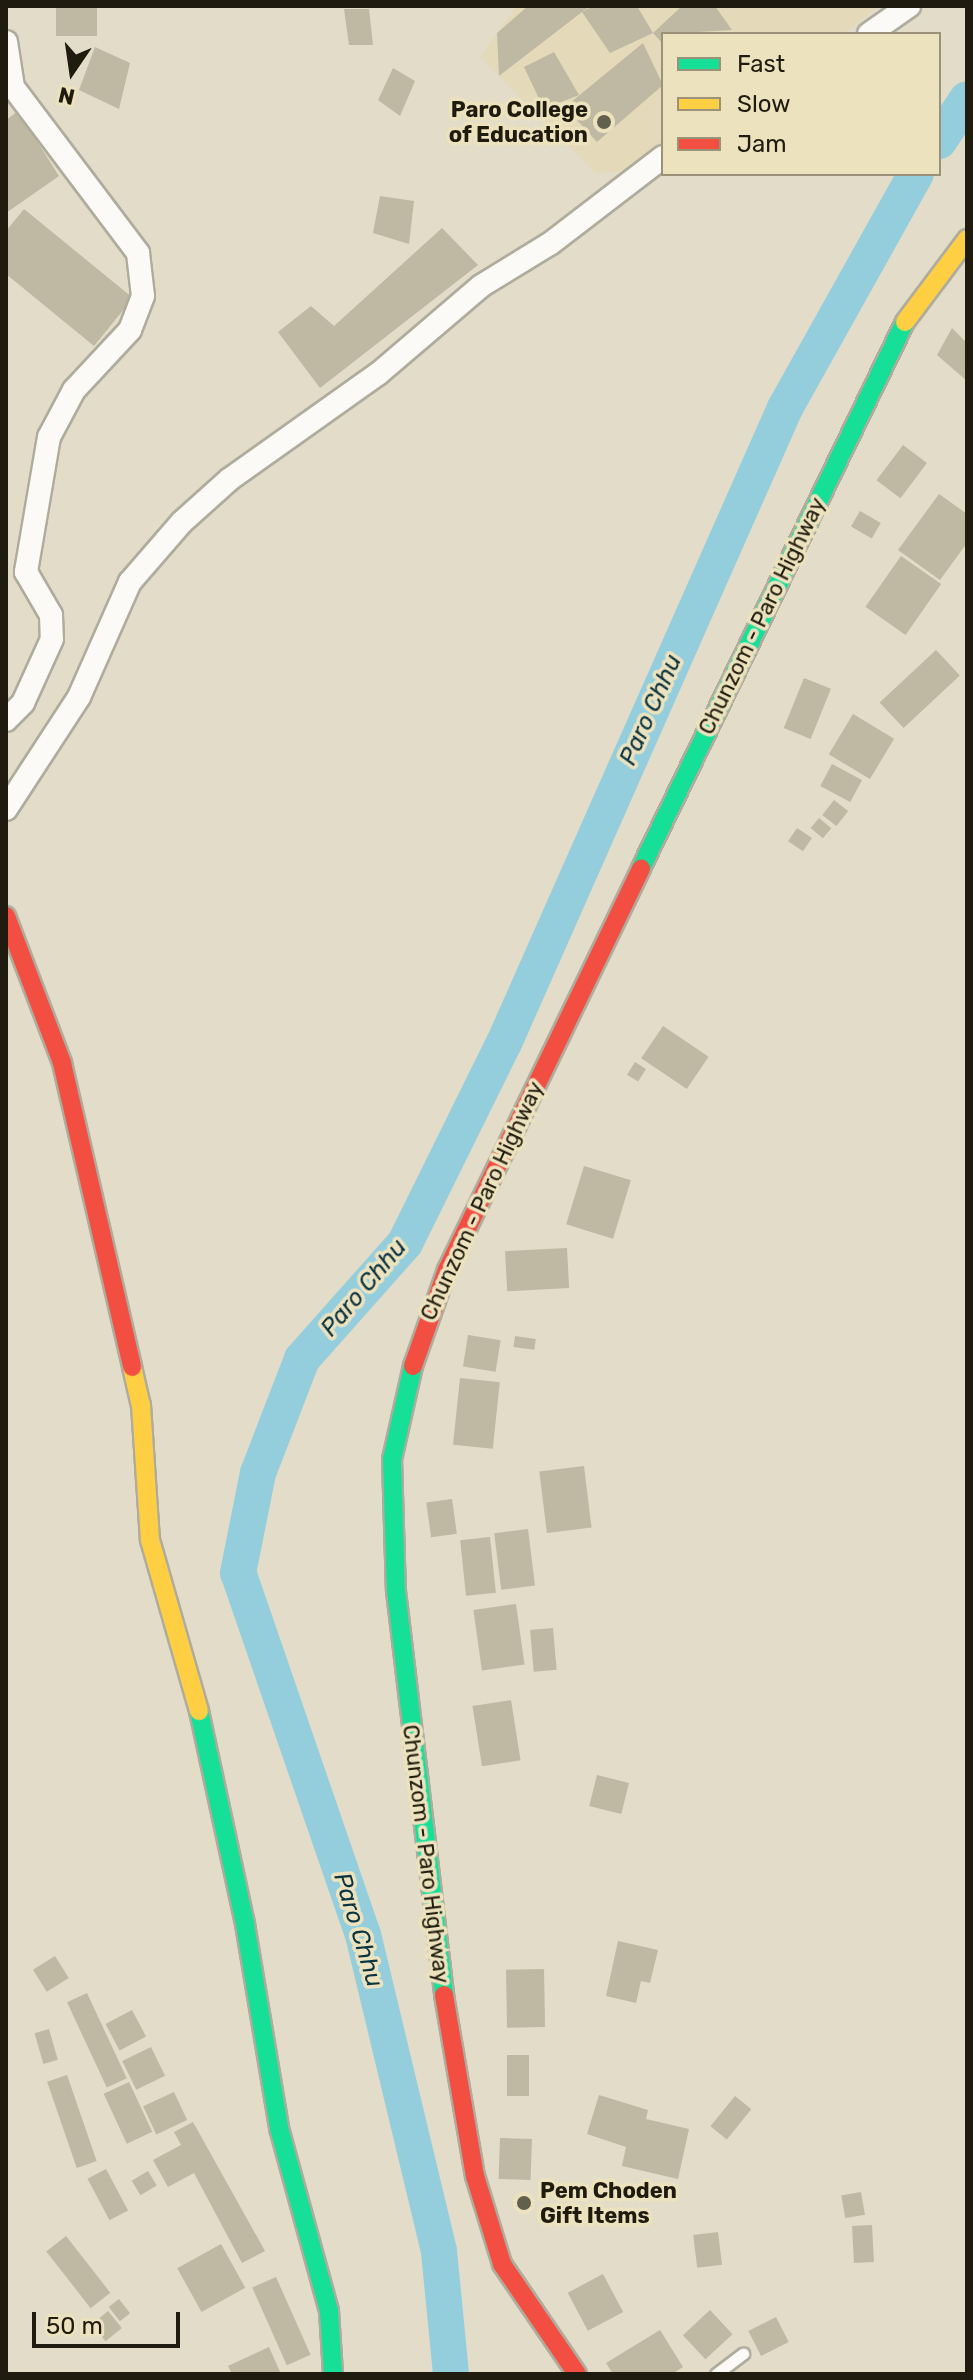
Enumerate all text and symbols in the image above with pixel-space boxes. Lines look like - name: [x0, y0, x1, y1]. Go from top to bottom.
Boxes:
- north arrow: [32, 32, 112, 112]
- legend: [661, 32, 941, 176]
- text: Fast: [737, 50, 785, 78]
- text: N: [56, 81, 77, 111]
- text: Slow: [737, 90, 790, 118]
- place label: Paro College of Education: [448, 96, 588, 148]
- marker: Paro College of Education: [595, 113, 613, 131]
- text: Jam: [737, 130, 787, 158]
- street label: Chunzom - Paro Highway: [693, 493, 831, 739]
- water label: Paro Chhu: [614, 650, 688, 770]
- street label: Chunzom - Paro Highway: [415, 1077, 549, 1325]
- water label: Paro Chhu: [315, 1234, 413, 1342]
- street label: Chunzom - Paro Highway: [397, 1723, 455, 1985]
- water label: Paro Chhu: [327, 1869, 389, 1991]
- place label: Pem Choden Gift Items: [540, 2177, 677, 2228]
- marker: Pem Choden Gift Items: [515, 2194, 533, 2212]
- scale bar: [36, 2296, 184, 2346]
- text: 50 m: [46, 2312, 103, 2340]

